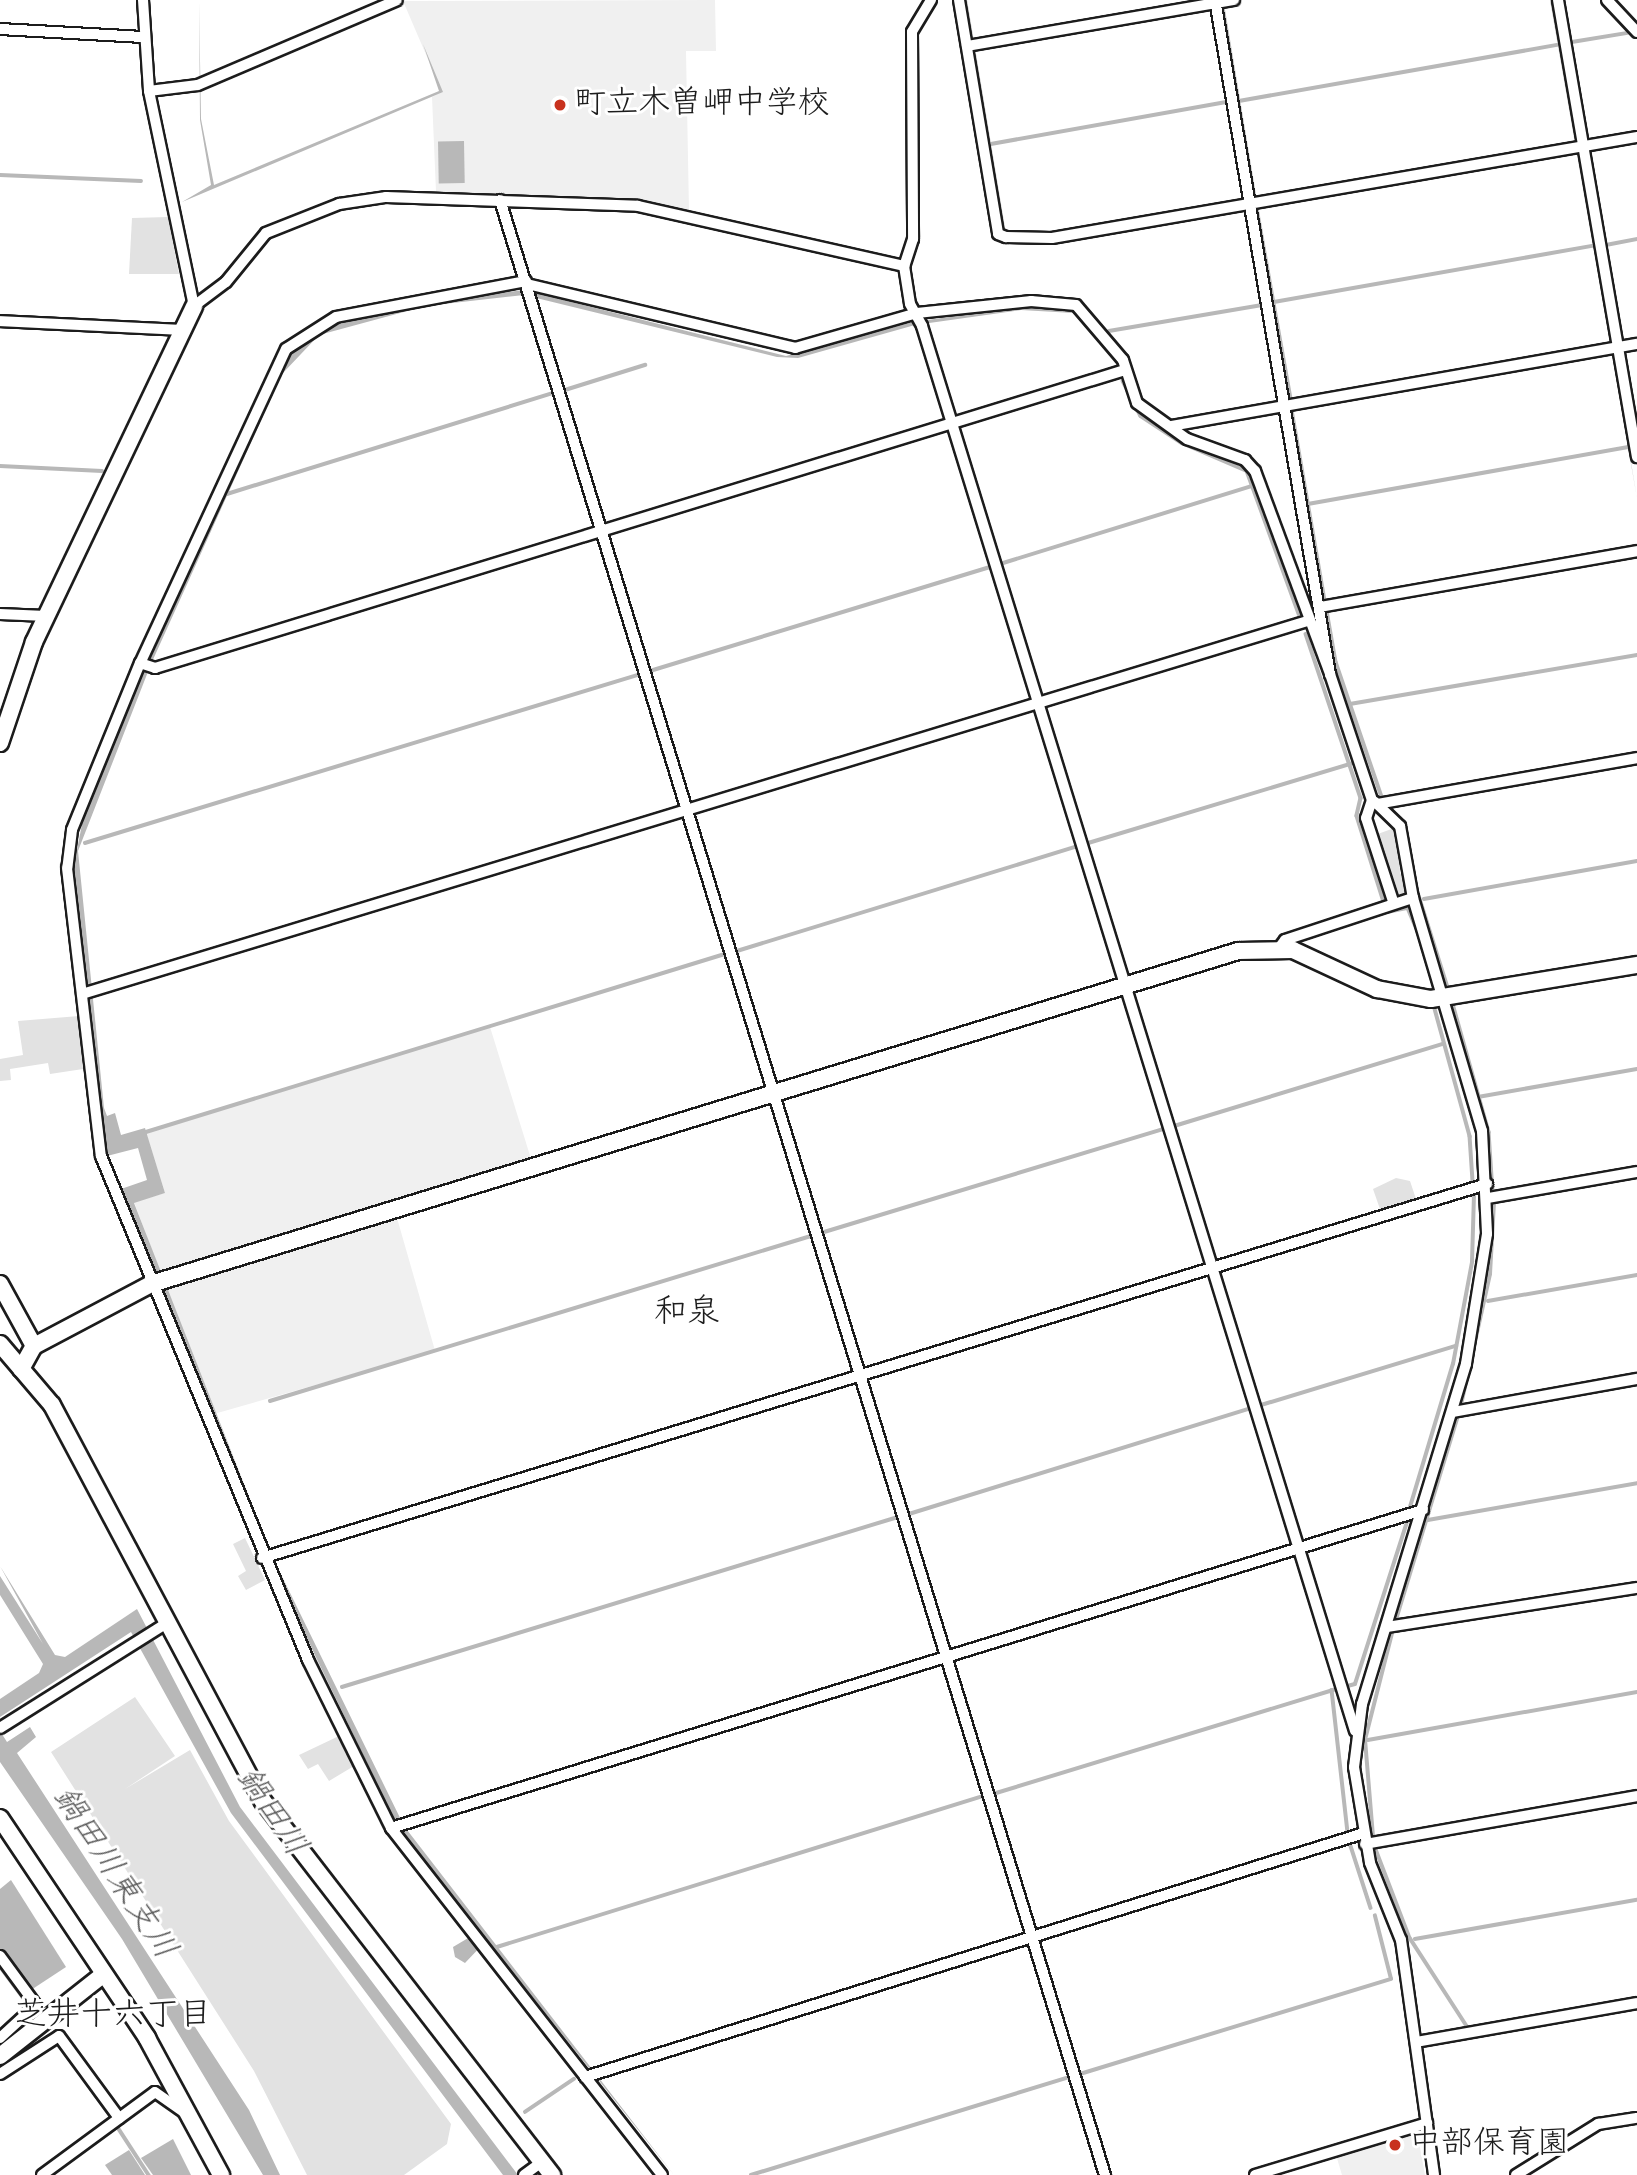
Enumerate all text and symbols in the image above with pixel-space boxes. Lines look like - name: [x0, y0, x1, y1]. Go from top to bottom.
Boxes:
- place label: 町立木曽岬中学校: [574, 86, 830, 124]
- marker: 町立木曽岬中学校: [552, 97, 568, 113]
- district label: 和泉: [654, 1294, 720, 1334]
- water label: 鍋田川: [226, 1761, 314, 1865]
- water label: 鍋田川東支川: [42, 1780, 184, 1968]
- district label: 芝井十六丁目: [14, 1997, 212, 2037]
- place label: 中部保育園: [1409, 2126, 1569, 2164]
- marker: 中部保育園: [1387, 2137, 1403, 2153]

